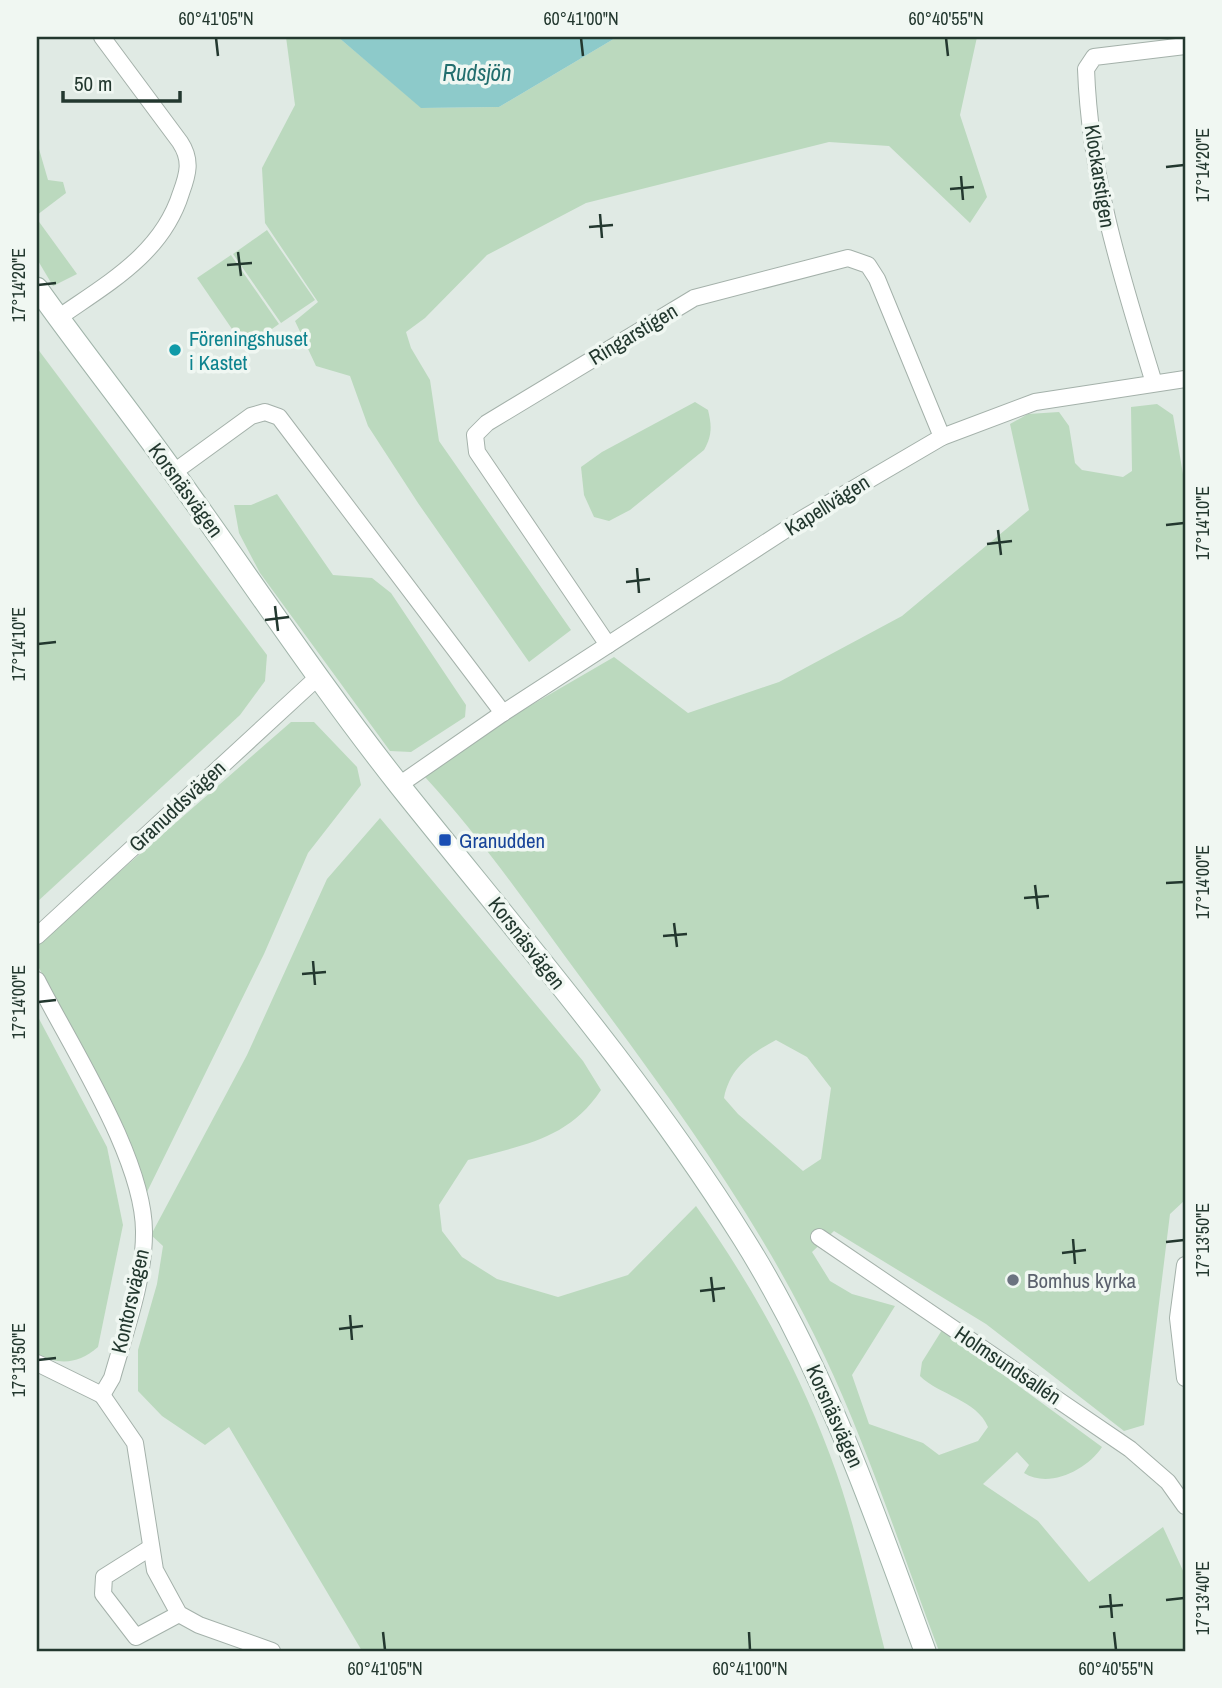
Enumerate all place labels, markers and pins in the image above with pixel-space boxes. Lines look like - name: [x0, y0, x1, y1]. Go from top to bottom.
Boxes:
- place label: Föreningshuset i Kastet: [189, 324, 308, 377]
- marker: Föreningshuset i Kastet: [167, 342, 183, 358]
- place label: Granudden: [459, 826, 545, 855]
- marker: Granudden: [437, 832, 453, 848]
- place label: Bomhus kyrka: [1027, 1266, 1137, 1295]
- marker: Bomhus kyrka: [1005, 1272, 1021, 1288]

